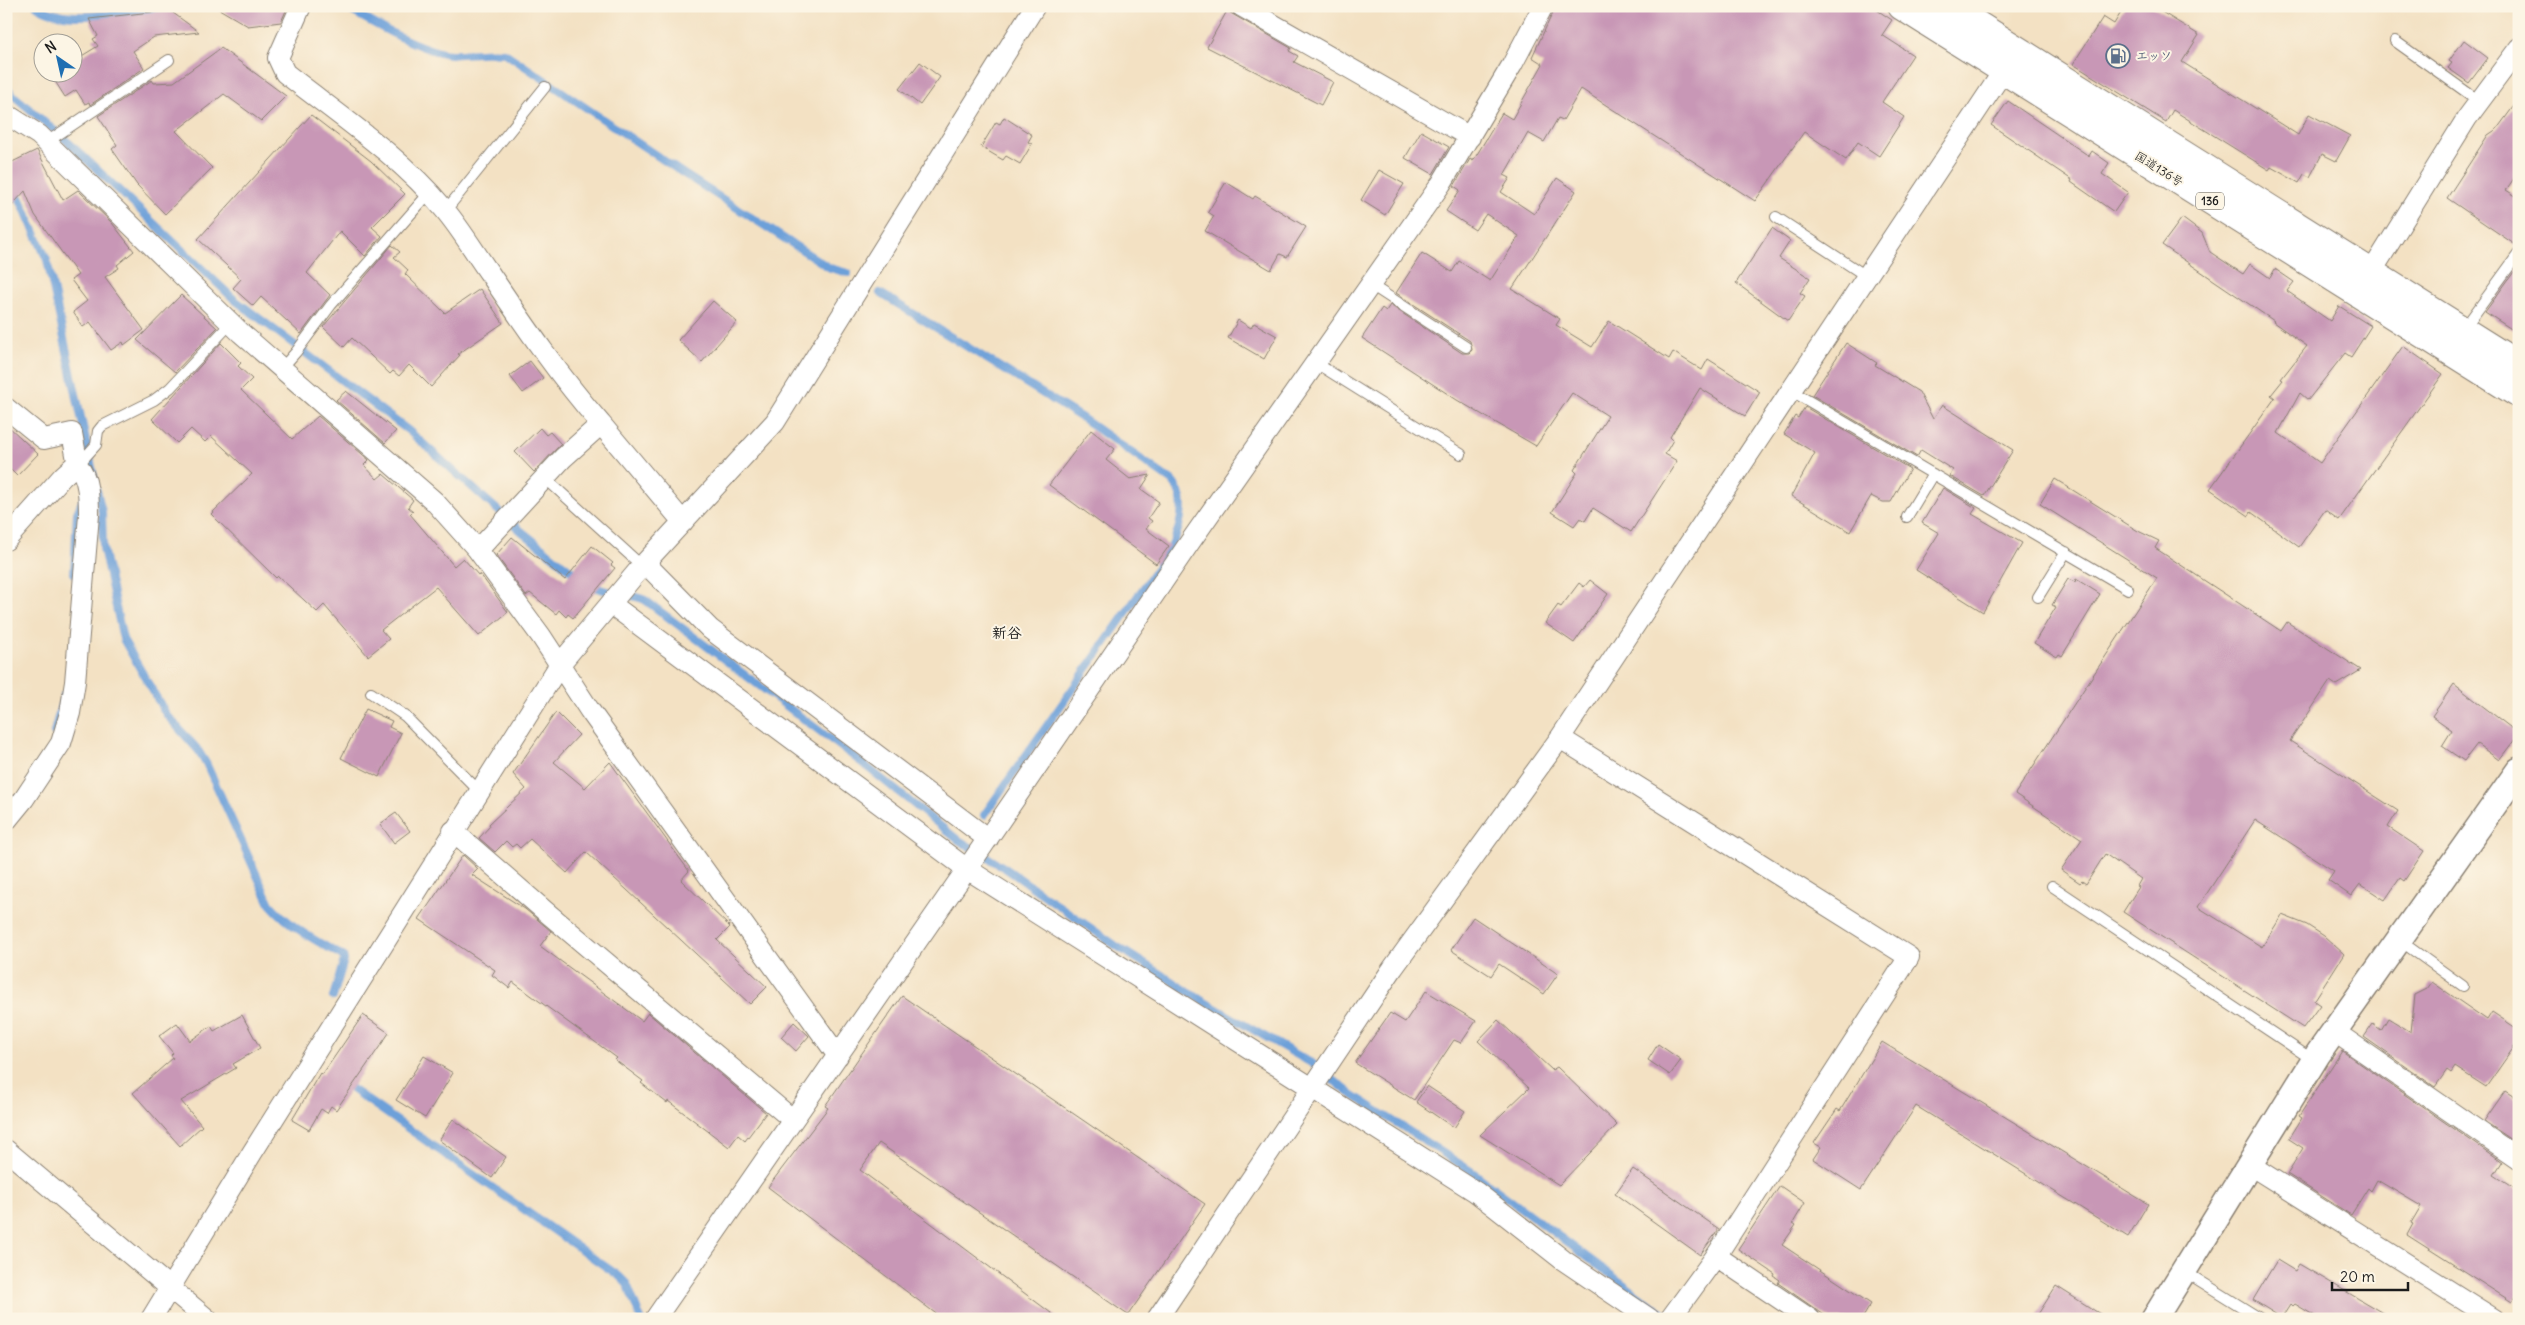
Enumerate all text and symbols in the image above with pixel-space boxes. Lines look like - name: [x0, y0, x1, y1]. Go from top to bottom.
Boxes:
- north arrow: [32, 32, 82, 82]
- text: N: [42, 37, 60, 57]
- fuel station icon: エッソ: [2105, 43, 2131, 69]
- place label: エッソ: [2136, 48, 2172, 63]
- street label: 国道136号: [2132, 148, 2186, 189]
- road number: 136: [2196, 192, 2224, 210]
- district label: 新谷: [992, 623, 1022, 642]
- scale bar: [2332, 1260, 2409, 1292]
- text: 20 m: [2340, 1267, 2375, 1286]

